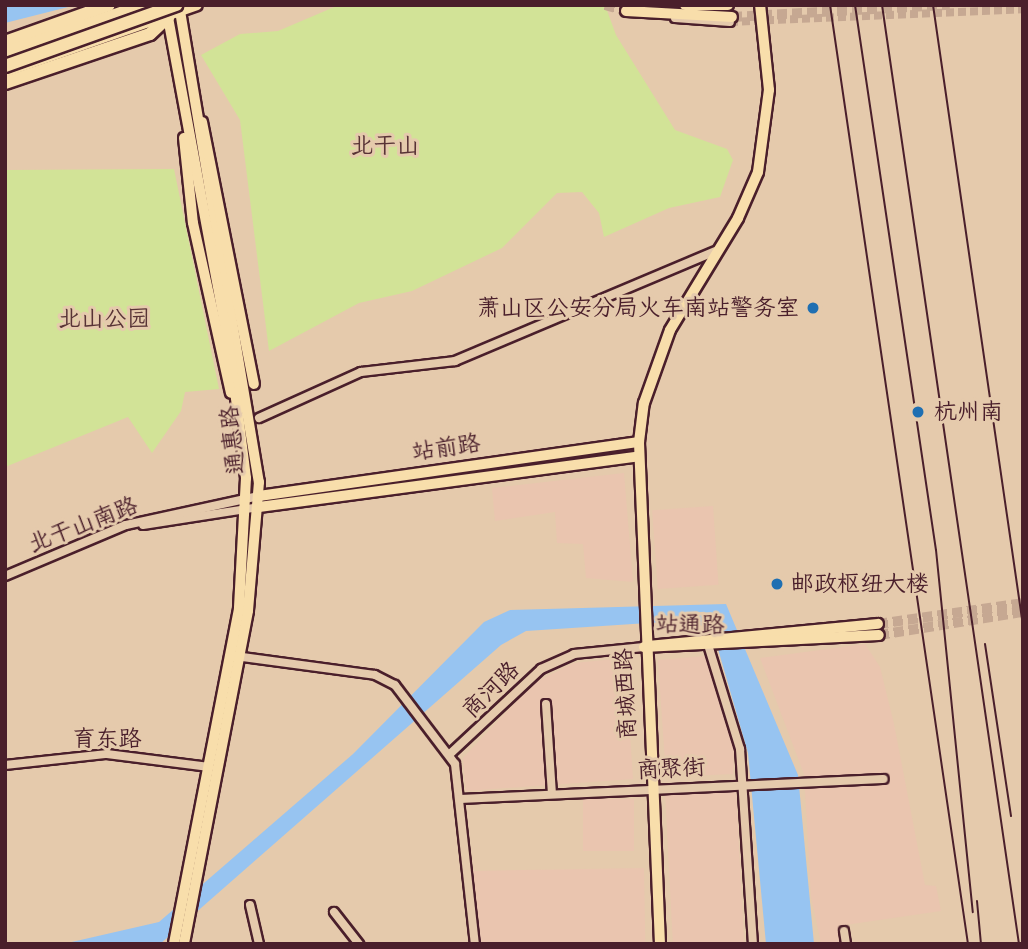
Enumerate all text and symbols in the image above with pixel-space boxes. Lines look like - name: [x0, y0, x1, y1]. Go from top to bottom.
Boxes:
- park label: 北干山: [351, 132, 419, 160]
- place label: 萧山区公安分局火车南站警务室: [477, 294, 799, 322]
- marker: 萧山区公安分局火车南站警务室: [805, 300, 821, 316]
- park label: 北山公园: [58, 305, 150, 333]
- place label: 杭州南: [934, 398, 1003, 426]
- marker: 杭州南: [908, 402, 928, 422]
- street label: 通惠路: [216, 404, 250, 476]
- street label: 站前路: [410, 430, 482, 466]
- street label: 北干山南路: [24, 492, 142, 558]
- place label: 邮政枢纽大楼: [791, 570, 929, 598]
- marker: 邮政枢纽大楼: [769, 576, 785, 592]
- street label: 站通路: [655, 611, 725, 639]
- street label: 商城西路: [610, 647, 642, 741]
- street label: 商河路: [457, 656, 525, 724]
- street label: 育东路: [73, 725, 141, 753]
- street label: 商聚街: [636, 753, 706, 785]

